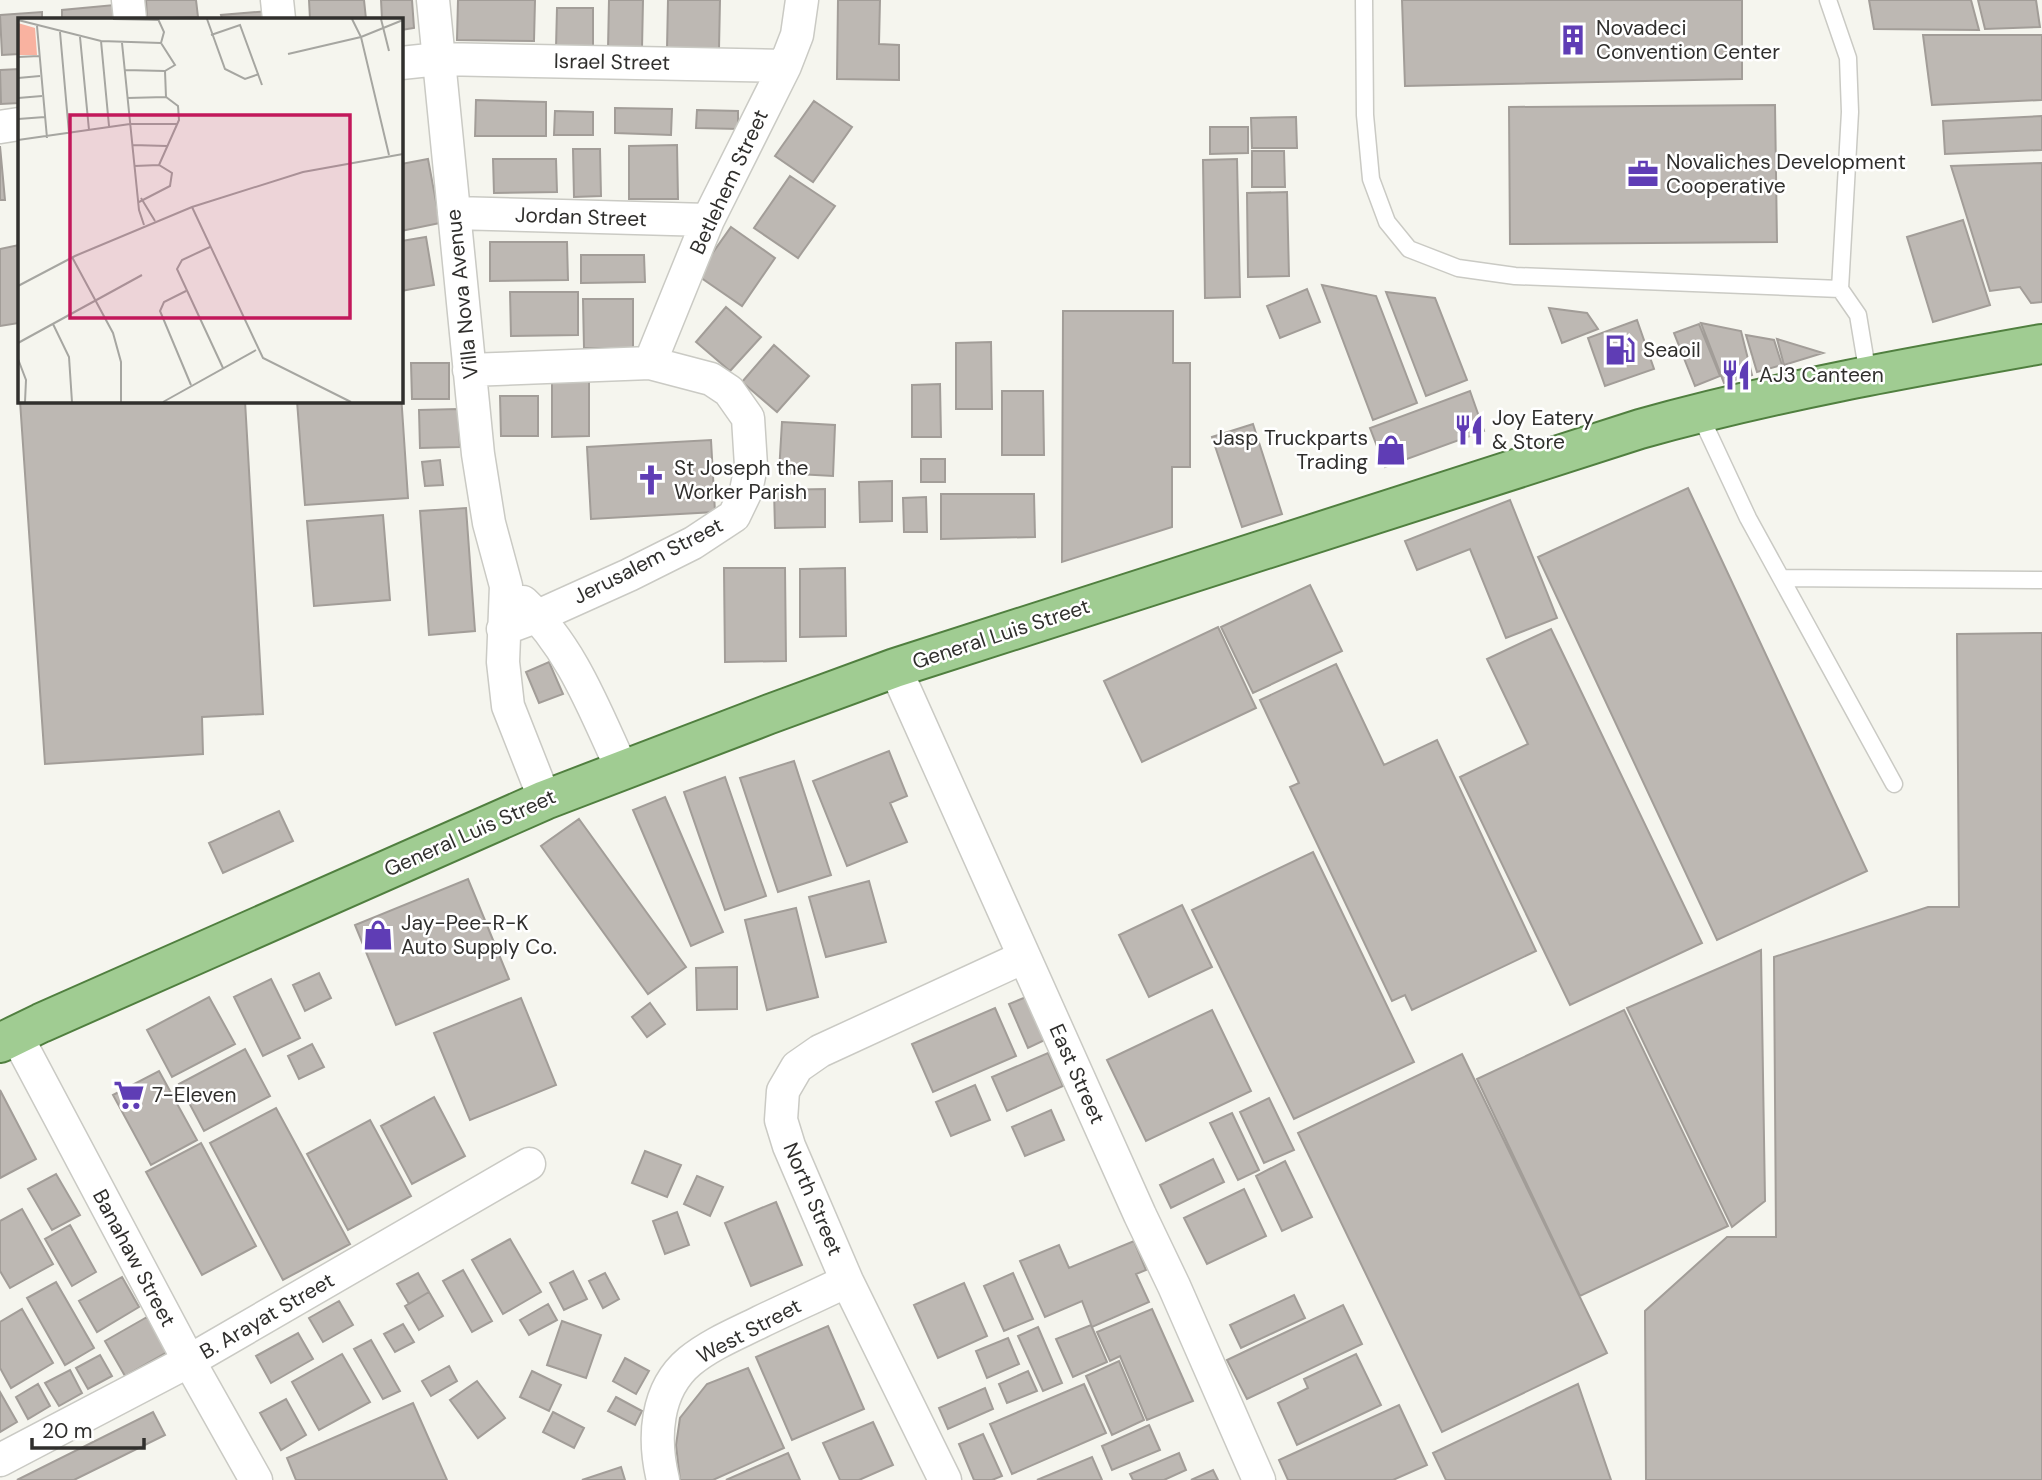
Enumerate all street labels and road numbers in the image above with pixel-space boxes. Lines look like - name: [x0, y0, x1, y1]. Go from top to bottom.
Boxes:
- street label: Israel Street: [554, 47, 670, 77]
- street label: Betlehem Street: [683, 105, 775, 259]
- street label: Jordan Street: [515, 201, 647, 233]
- street label: Villa Nova Avenue: [439, 208, 485, 380]
- street label: Jerusalem Street: [568, 511, 728, 611]
- street label: General Luis Street: [909, 592, 1093, 676]
- street label: General Luis Street: [380, 783, 560, 883]
- street label: East Street: [1043, 1020, 1111, 1128]
- street label: North Street: [777, 1138, 849, 1260]
- street label: Banahaw Street: [86, 1184, 182, 1332]
- street label: B. Arayat Street: [195, 1266, 339, 1366]
- street label: West Street: [692, 1292, 806, 1370]

